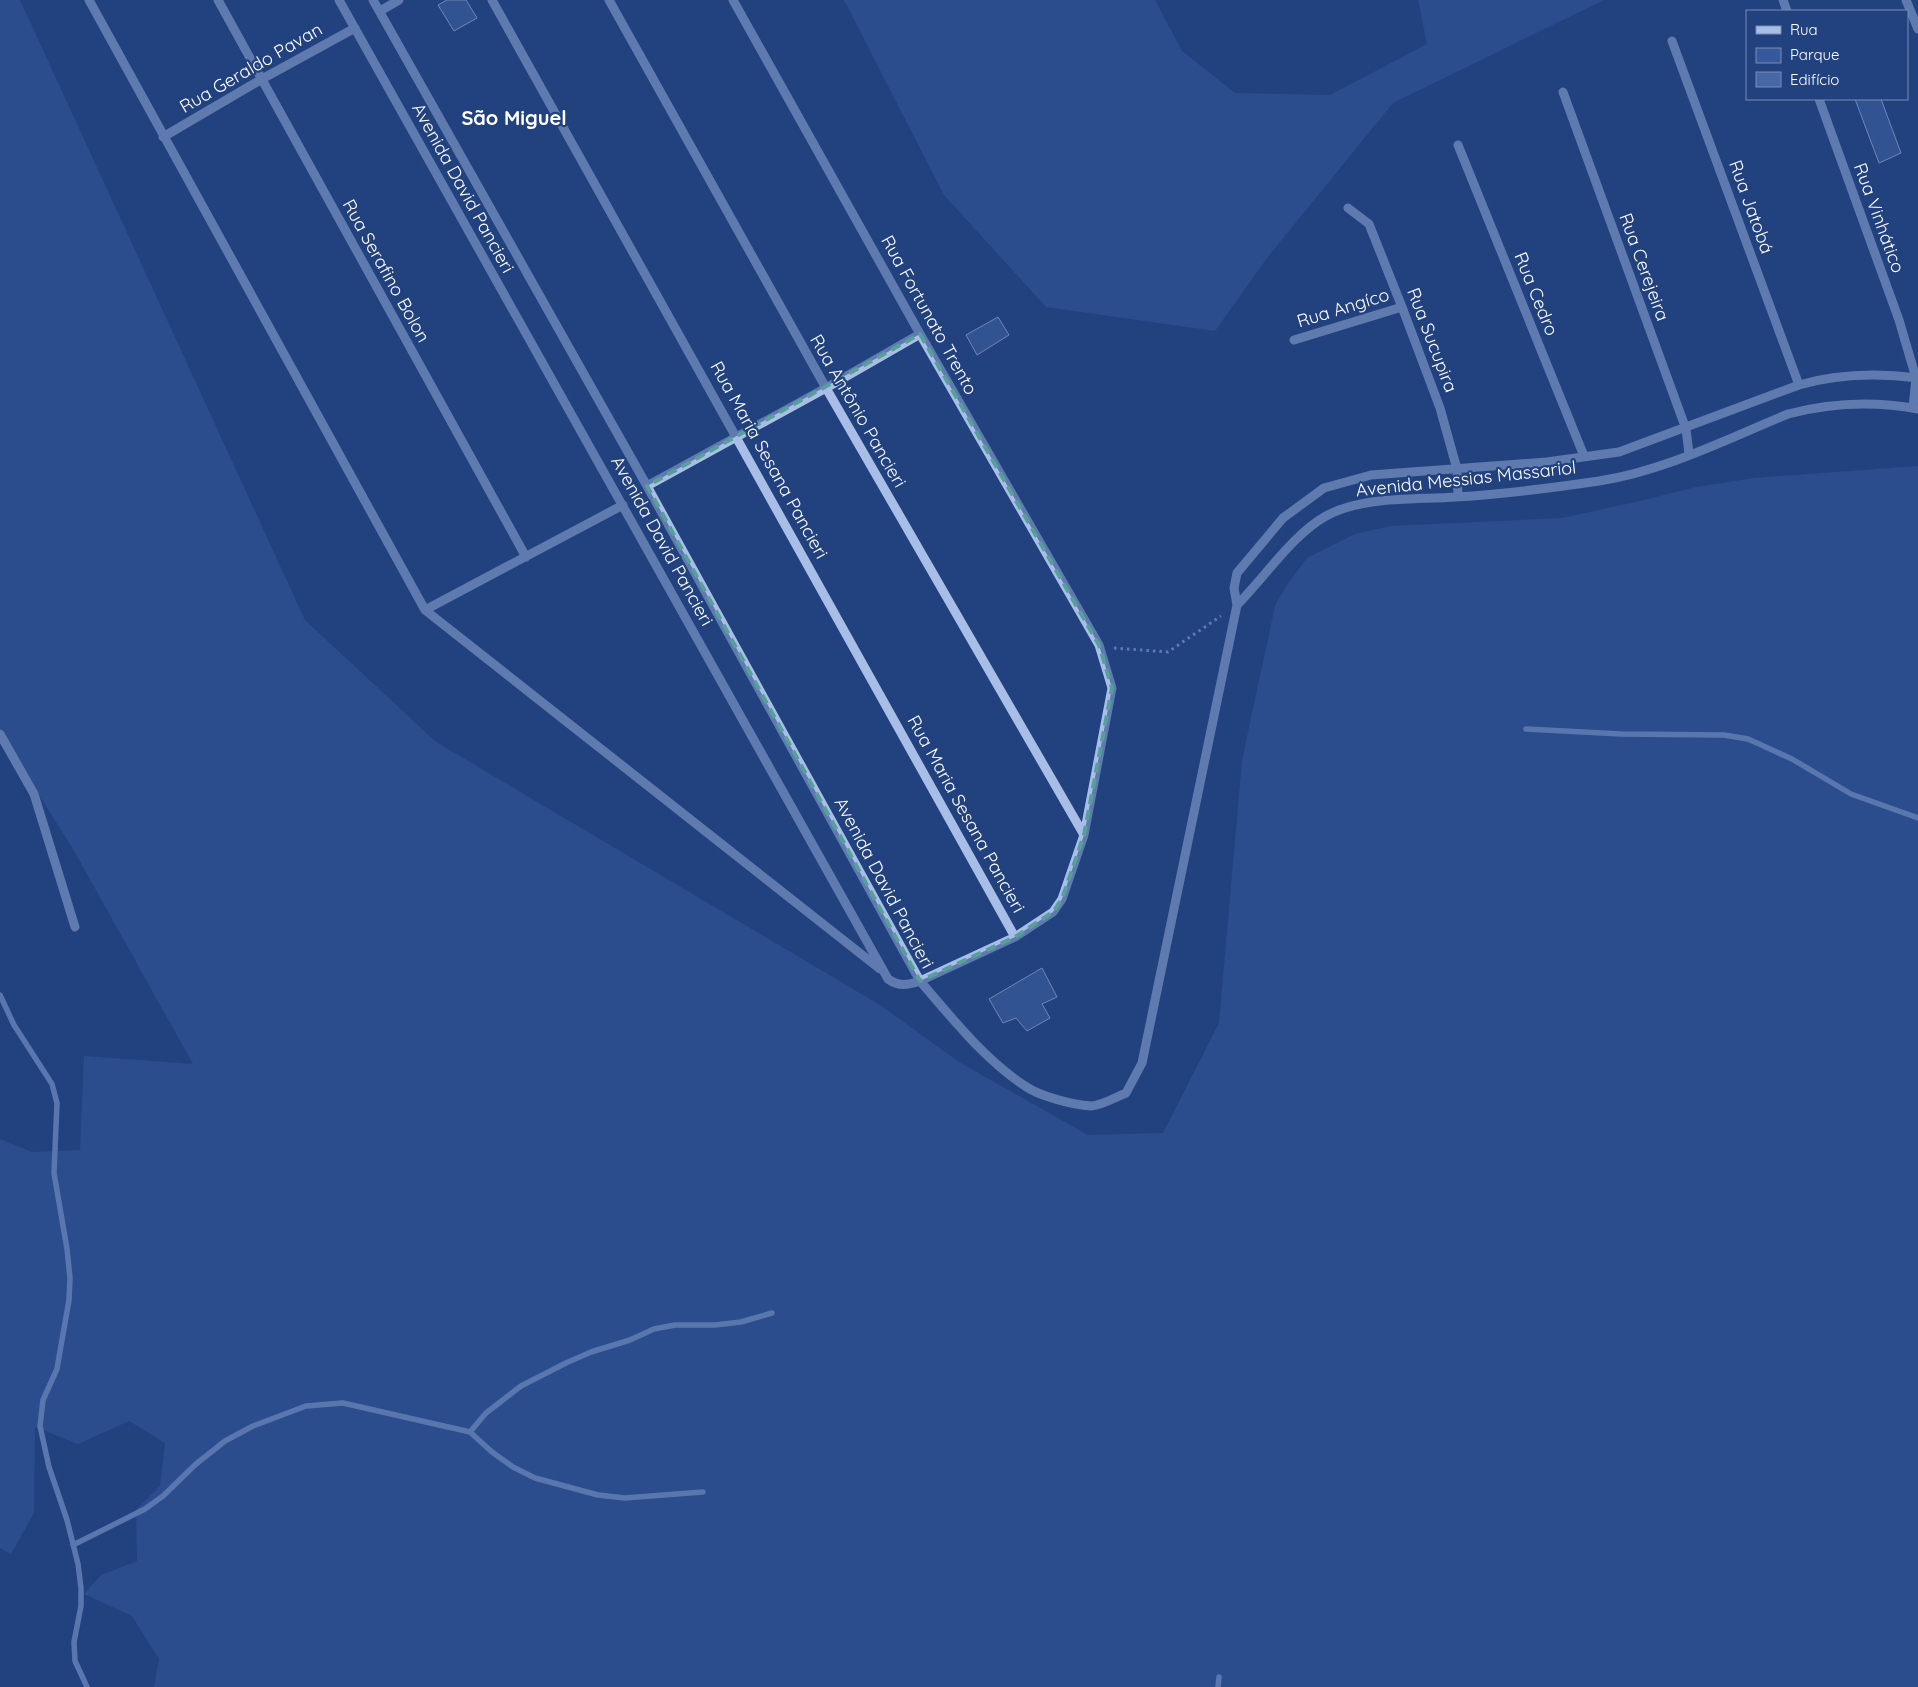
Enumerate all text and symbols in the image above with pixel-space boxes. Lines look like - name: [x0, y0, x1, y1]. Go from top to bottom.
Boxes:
- legend: [1746, 10, 1908, 100]
- street label: Rua Geraldo Pavan: [175, 17, 326, 118]
- text: Rua: [1790, 20, 1818, 39]
- text: Parque: [1790, 45, 1840, 64]
- text: Edifício: [1790, 70, 1839, 89]
- street label: Avenida David Pancieri: [407, 99, 520, 277]
- district label: São Miguel: [461, 105, 567, 130]
- street label: Rua Jatobá: [1724, 157, 1779, 257]
- street label: Rua Vinhático: [1849, 160, 1910, 276]
- street label: Rua Serafino Bolon: [338, 195, 435, 346]
- street label: Rua Cerejeira: [1614, 210, 1675, 324]
- street label: Rua Fortunato Trento: [876, 231, 983, 399]
- street label: Rua Cedro: [1509, 249, 1564, 339]
- street label: Rua Angíco: [1294, 283, 1392, 332]
- street label: Rua Sucupira: [1402, 284, 1463, 395]
- street label: Rua Antônio Pancieri: [805, 330, 912, 491]
- street label: Rua Maria Sesana Pancieri: [705, 357, 833, 563]
- street label: Avenida David Pancieri: [606, 452, 719, 630]
- street label: Avenida Messias Massariol: [1355, 455, 1577, 502]
- street label: Rua Maria Sesana Pancieri: [902, 711, 1030, 917]
- street label: Avenida David Pancieri: [830, 793, 939, 972]

